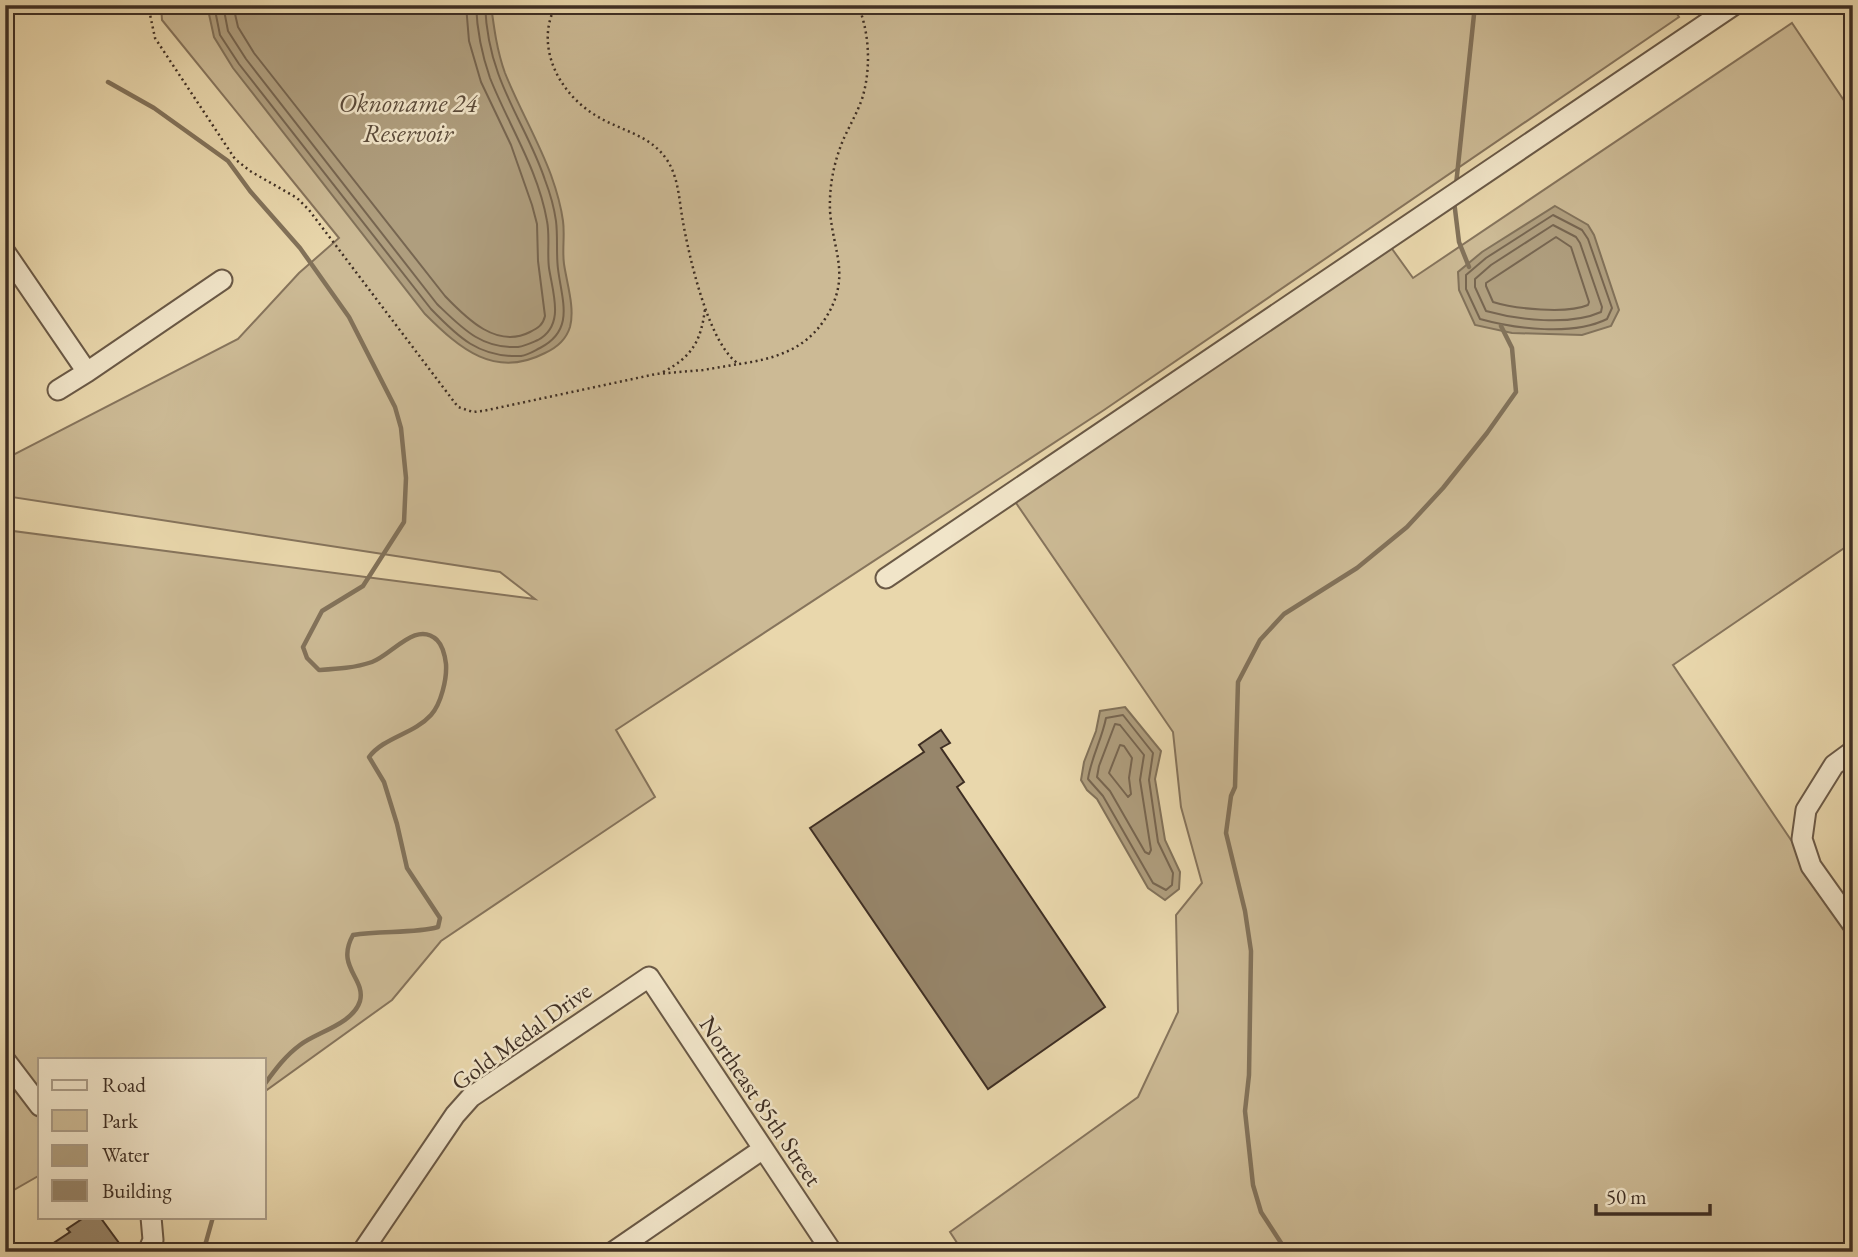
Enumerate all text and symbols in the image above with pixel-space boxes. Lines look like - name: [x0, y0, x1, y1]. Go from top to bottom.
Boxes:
- water label: Oknoname 24 Reservoir: [339, 86, 478, 150]
- street label: Gold Medal Drive: [445, 975, 597, 1097]
- street label: Northeast 85th Street: [693, 1010, 830, 1192]
- legend: [38, 1058, 266, 1218]
- text: Road: [102, 1071, 146, 1098]
- text: Park: [102, 1107, 139, 1134]
- text: Water: [102, 1141, 149, 1168]
- scale bar: [1596, 1173, 1709, 1217]
- text: Building: [102, 1177, 172, 1204]
- text: 50 m: [1606, 1183, 1647, 1210]

